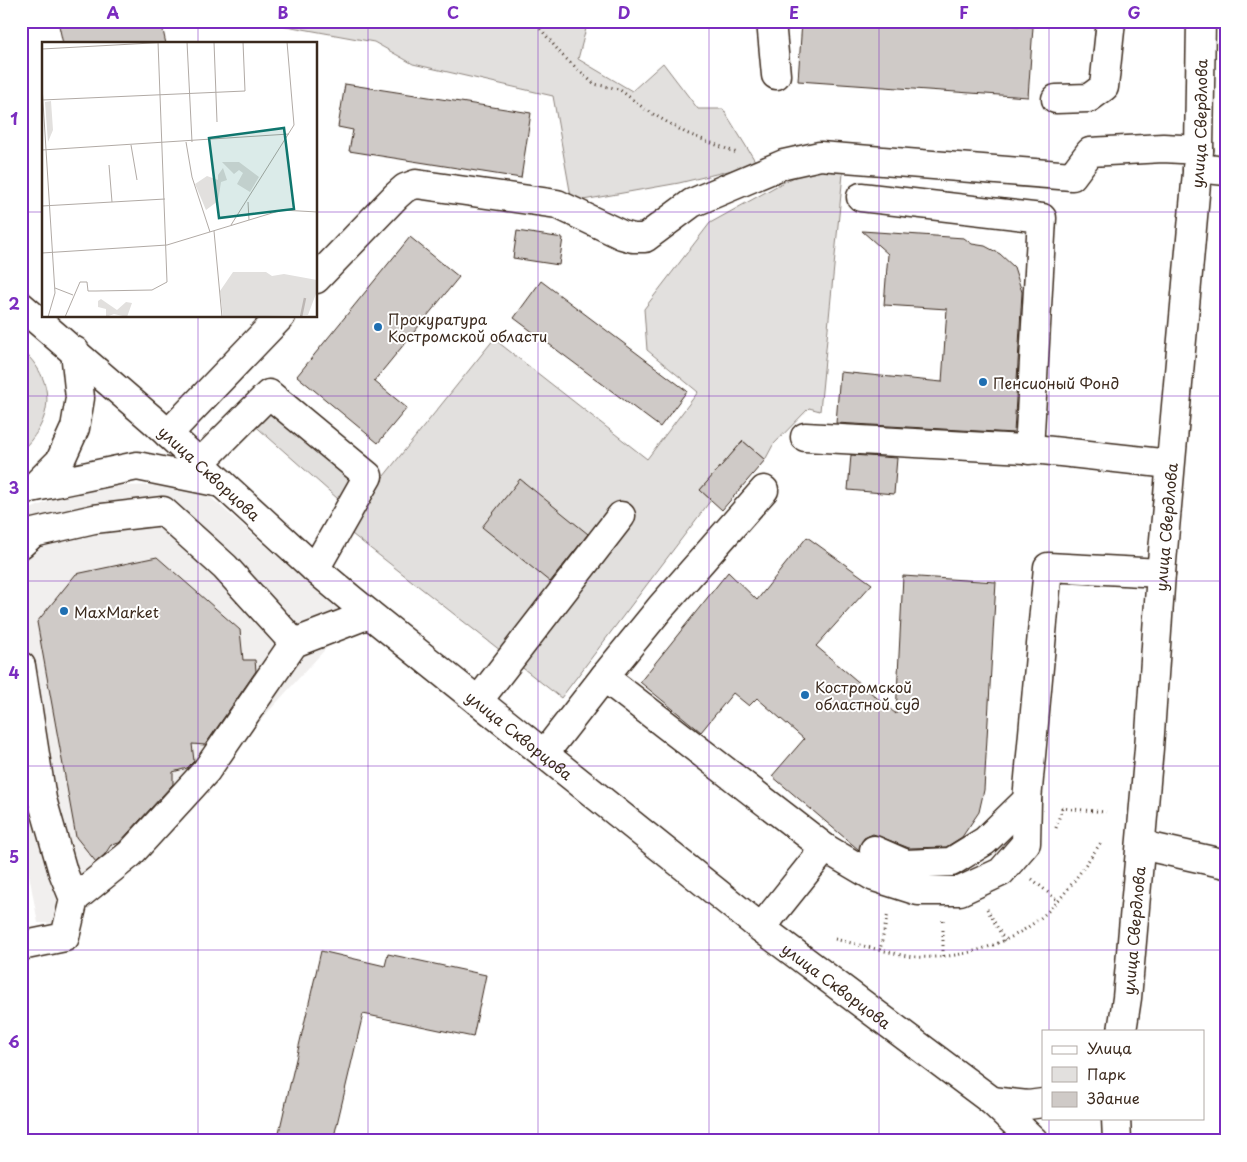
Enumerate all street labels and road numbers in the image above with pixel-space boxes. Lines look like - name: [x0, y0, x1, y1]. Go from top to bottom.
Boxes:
- street label: улица Свердлова: [1184, 58, 1212, 189]
- street label: улица Скворцова: [154, 420, 267, 526]
- street label: улица Свердлова: [1148, 461, 1182, 592]
- street label: улица Скворцова: [462, 685, 579, 785]
- street label: улица Свердлова: [1116, 865, 1150, 996]
- street label: улица Скворцова: [778, 936, 897, 1034]

